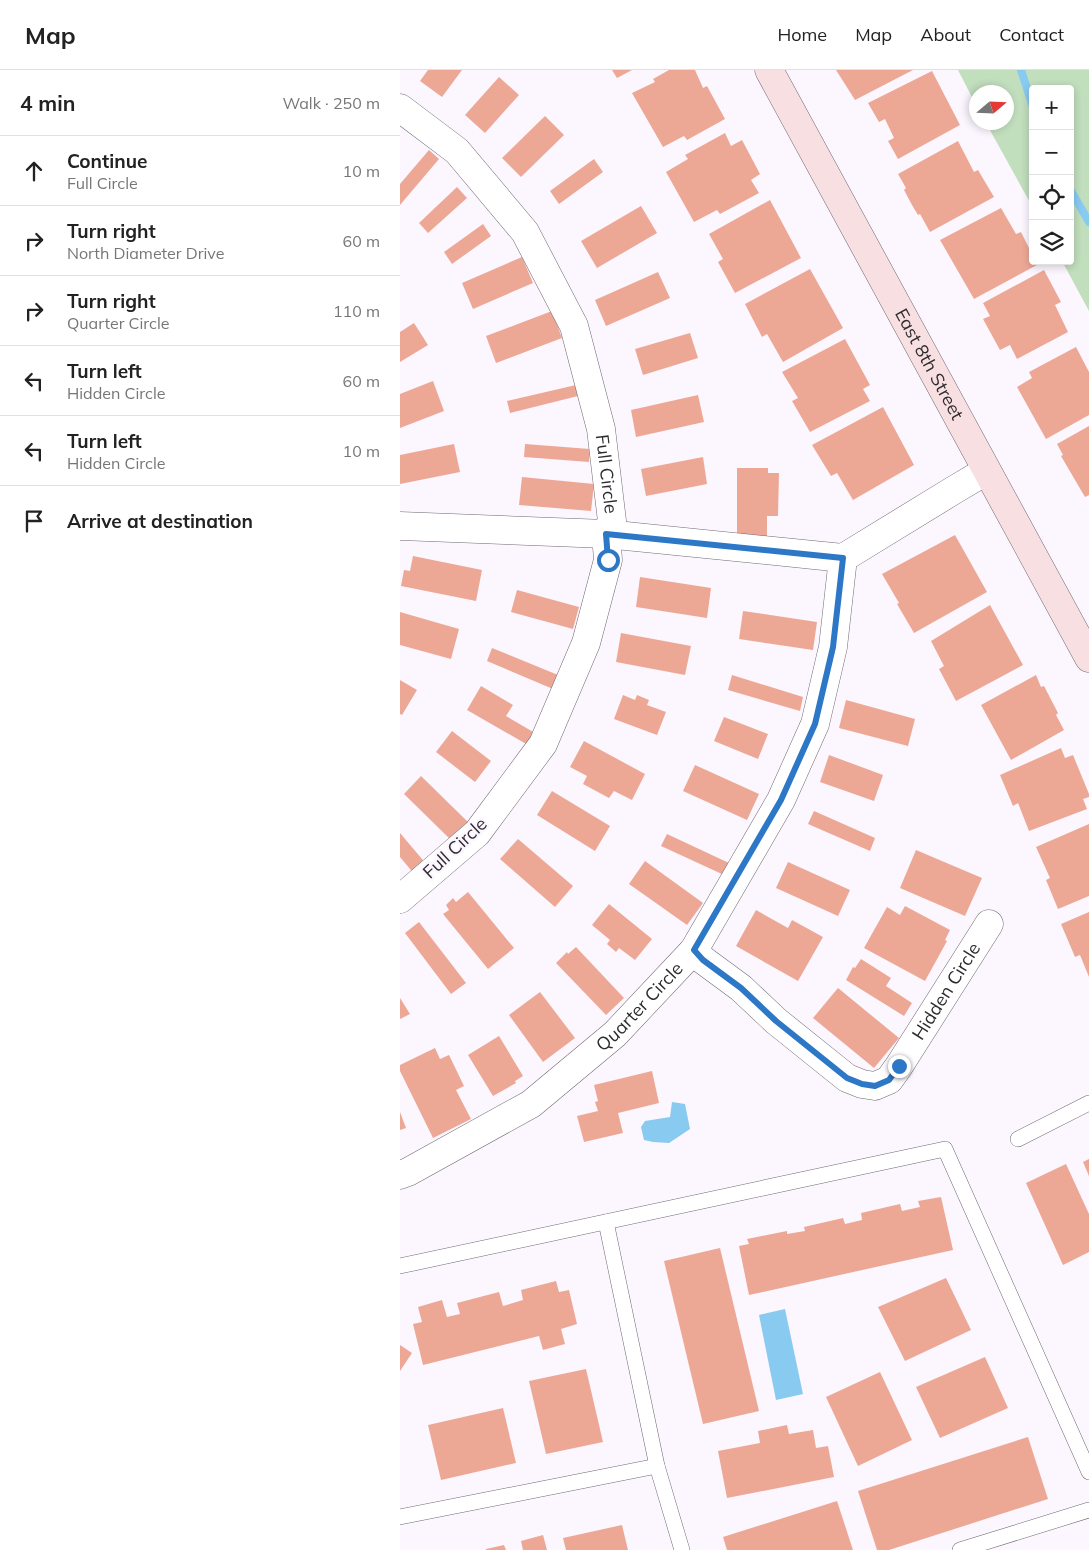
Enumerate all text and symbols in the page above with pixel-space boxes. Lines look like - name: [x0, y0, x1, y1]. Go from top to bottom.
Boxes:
- text: Map: [25, 20, 76, 50]
- text: Home: [777, 23, 827, 46]
- text: Map: [855, 23, 892, 46]
- text: About: [920, 23, 971, 46]
- text: Contact: [999, 23, 1064, 46]
- north arrow: [969, 85, 1014, 130]
- map controls: [1029, 85, 1074, 265]
- button: +: [1029, 85, 1074, 130]
- text: 4 min: [20, 90, 75, 116]
- text: Walk · 250 m: [282, 93, 380, 113]
- button: −: [1029, 130, 1074, 175]
- text: Continue: [67, 149, 147, 173]
- icon: ahead: [20, 157, 48, 185]
- text: 10 m: [343, 161, 380, 181]
- text: Full Circle: [67, 173, 138, 193]
- button: locate: [1029, 175, 1074, 220]
- text: Turn right: [67, 219, 156, 243]
- button: layers: [1029, 220, 1074, 265]
- icon: right: [20, 227, 48, 255]
- text: 60 m: [343, 231, 380, 251]
- text: North Diameter Drive: [67, 243, 224, 263]
- text: Turn right: [67, 289, 156, 313]
- icon: right: [20, 297, 48, 325]
- text: 110 m: [333, 301, 380, 321]
- street label: East 8th Street: [890, 304, 969, 424]
- text: Quarter Circle: [67, 313, 170, 333]
- text: Turn left: [67, 359, 142, 383]
- icon: left: [20, 367, 48, 395]
- text: 60 m: [343, 371, 380, 391]
- text: Hidden Circle: [67, 383, 165, 403]
- text: Turn left: [67, 429, 142, 453]
- street label: Full Circle: [591, 433, 623, 515]
- icon: left: [20, 437, 48, 465]
- text: 10 m: [343, 441, 380, 461]
- text: Hidden Circle: [67, 453, 165, 473]
- icon: arrive: [20, 507, 48, 535]
- text: Arrive at destination: [67, 509, 253, 533]
- route start: [597, 549, 620, 572]
- street label: Full Circle: [418, 812, 492, 883]
- street label: Hidden Circle: [907, 938, 985, 1044]
- street label: Quarter Circle: [591, 957, 688, 1056]
- route end: [888, 1055, 911, 1078]

